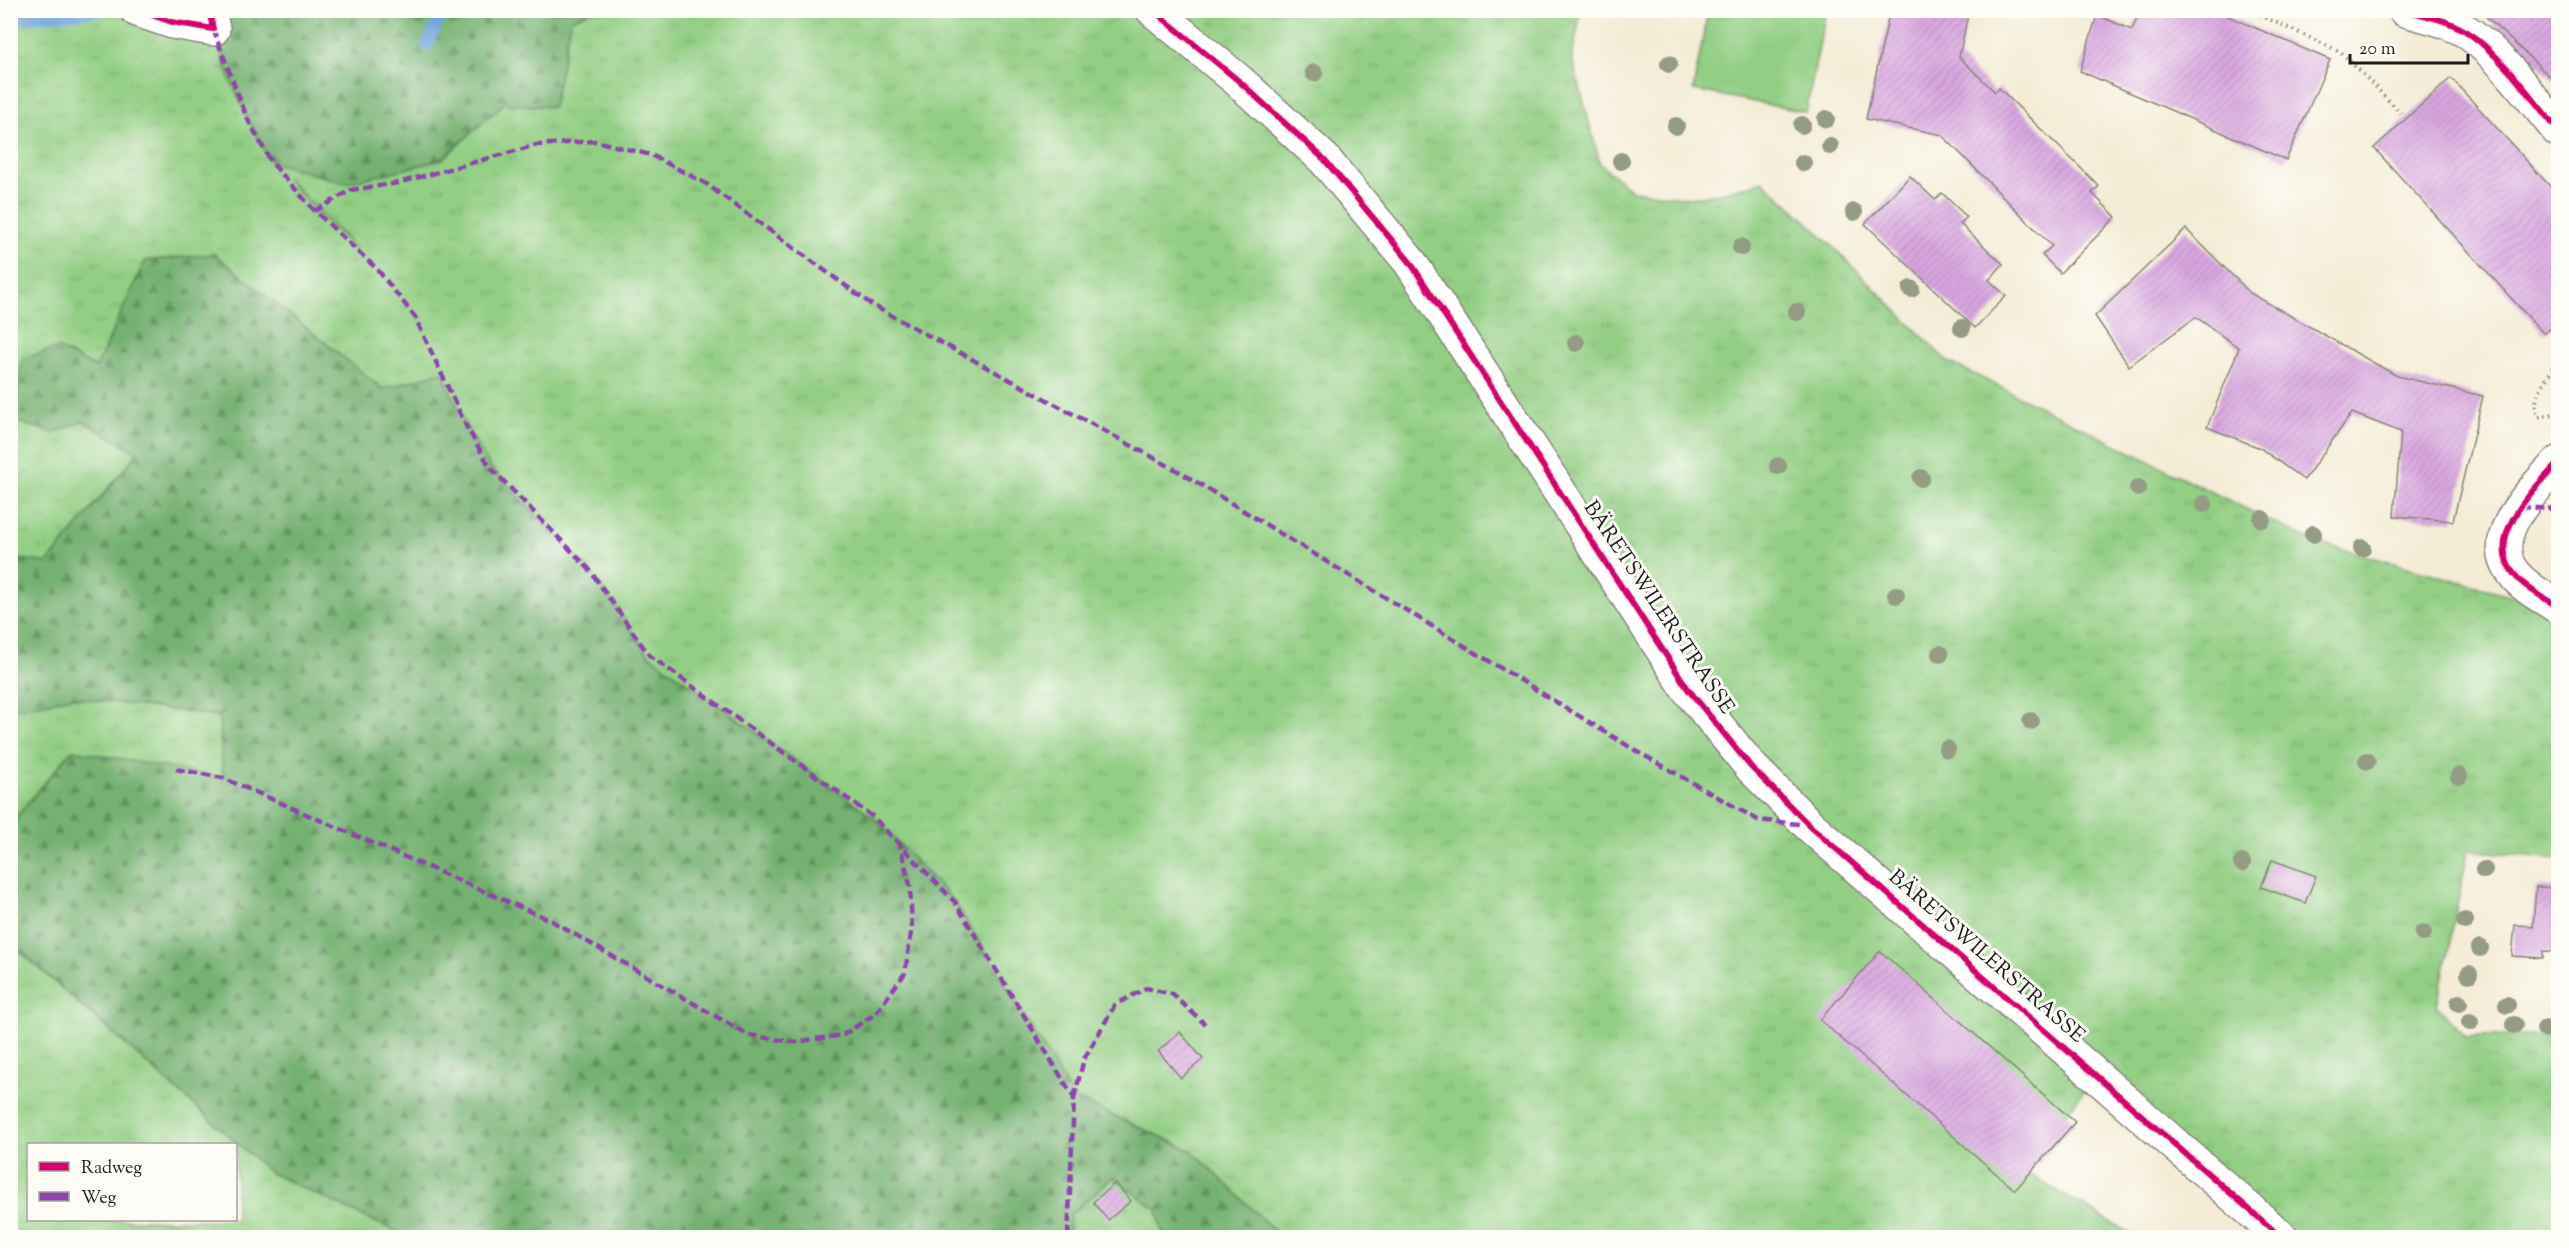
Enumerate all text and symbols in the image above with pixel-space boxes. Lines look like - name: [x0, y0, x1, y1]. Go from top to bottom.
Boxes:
- scale bar: [2350, 27, 2468, 65]
- text: 20 m: [2359, 37, 2396, 63]
- street label: BÄRETSWILERSTRASSE: [1575, 495, 1741, 721]
- street label: BÄRETSWILERSTRASSE: [1881, 863, 2091, 1051]
- legend: [27, 1143, 237, 1221]
- text: Radweg: [81, 1156, 142, 1182]
- text: Weg: [81, 1186, 117, 1212]

